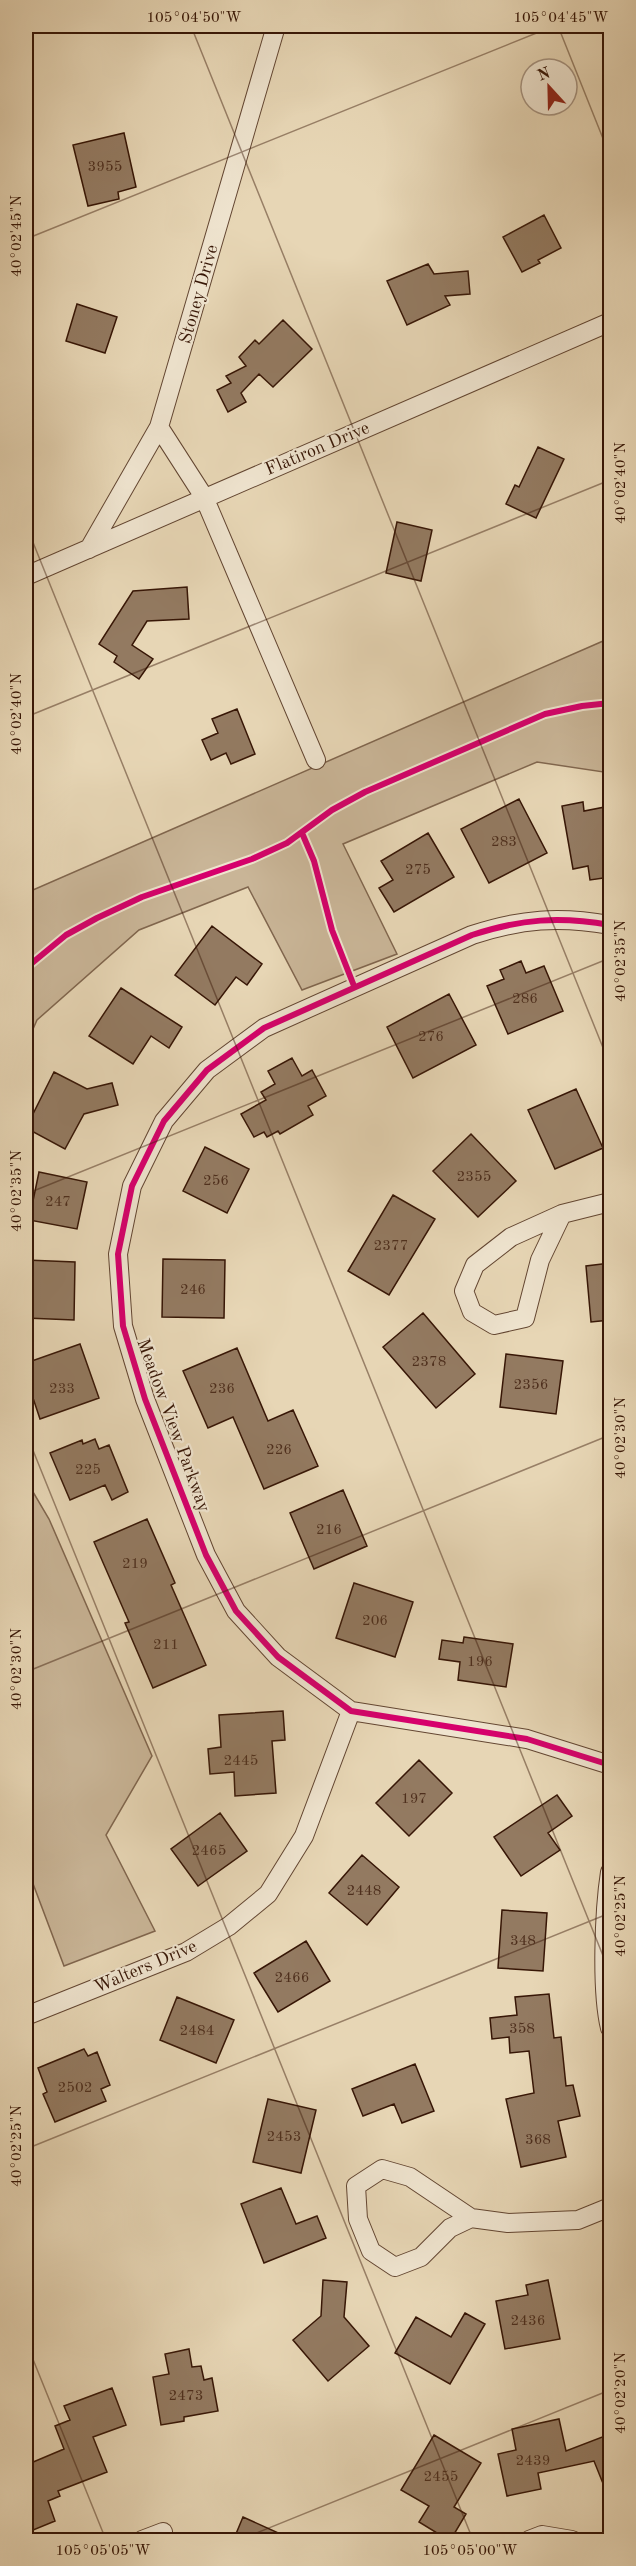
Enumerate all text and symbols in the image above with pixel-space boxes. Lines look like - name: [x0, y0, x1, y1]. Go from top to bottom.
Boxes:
- text: 105°04'50"W: [146, 11, 242, 26]
- text: 105°04'45"W: [513, 11, 609, 26]
- north arrow: [519, 57, 579, 117]
- text: N: [535, 65, 554, 85]
- house number: 3955: [88, 160, 122, 175]
- text: 40°02'45"N: [10, 195, 25, 277]
- street label: Stoney Drive: [176, 243, 222, 346]
- street label: Flatiron Drive: [263, 419, 372, 479]
- text: 40°02'40"N: [614, 442, 629, 524]
- text: 40°02'40"N: [10, 673, 25, 755]
- house number: 283: [491, 835, 517, 850]
- house number: 275: [405, 863, 431, 878]
- text: 40°02'35"N: [614, 920, 629, 1002]
- house number: 286: [512, 992, 538, 1007]
- house number: 276: [418, 1030, 444, 1045]
- text: 40°02'35"N: [10, 1150, 25, 1232]
- house number: 2355: [457, 1170, 491, 1185]
- house number: 256: [203, 1174, 229, 1189]
- house number: 247: [45, 1195, 71, 1210]
- house number: 2377: [374, 1239, 408, 1254]
- house number: 246: [180, 1283, 206, 1298]
- street label: Meadow View Parkway: [133, 1336, 213, 1515]
- house number: 2378: [412, 1355, 446, 1370]
- house number: 2356: [514, 1378, 548, 1393]
- house number: 233: [49, 1382, 75, 1397]
- house number: 236: [209, 1382, 235, 1397]
- text: 40°02'30"N: [614, 1397, 629, 1479]
- house number: 226: [266, 1443, 292, 1458]
- house number: 225: [75, 1463, 101, 1478]
- house number: 216: [316, 1523, 342, 1538]
- house number: 219: [122, 1557, 148, 1572]
- house number: 206: [362, 1614, 388, 1629]
- text: 40°02'30"N: [10, 1628, 25, 1710]
- house number: 211: [153, 1638, 179, 1653]
- house number: 196: [467, 1655, 493, 1670]
- house number: 2445: [224, 1754, 258, 1769]
- house number: 197: [401, 1792, 427, 1807]
- house number: 2465: [192, 1844, 226, 1859]
- text: 40°02'25"N: [614, 1875, 629, 1957]
- house number: 2448: [347, 1884, 381, 1899]
- house number: 348: [510, 1934, 536, 1949]
- street label: Walters Drive: [91, 1937, 199, 1997]
- house number: 2466: [275, 1971, 309, 1986]
- house number: 358: [509, 2022, 535, 2037]
- house number: 2484: [180, 2024, 214, 2039]
- house number: 2502: [58, 2081, 92, 2096]
- text: 40°02'25"N: [10, 2105, 25, 2187]
- house number: 2453: [267, 2130, 301, 2145]
- house number: 368: [525, 2133, 551, 2148]
- house number: 2436: [511, 2314, 545, 2329]
- text: 40°02'20"N: [614, 2352, 629, 2434]
- house number: 2473: [169, 2389, 203, 2404]
- house number: 2439: [516, 2454, 550, 2469]
- house number: 2455: [424, 2470, 458, 2485]
- text: 105°05'05"W: [55, 2544, 151, 2559]
- text: 105°05'00"W: [422, 2544, 518, 2559]

